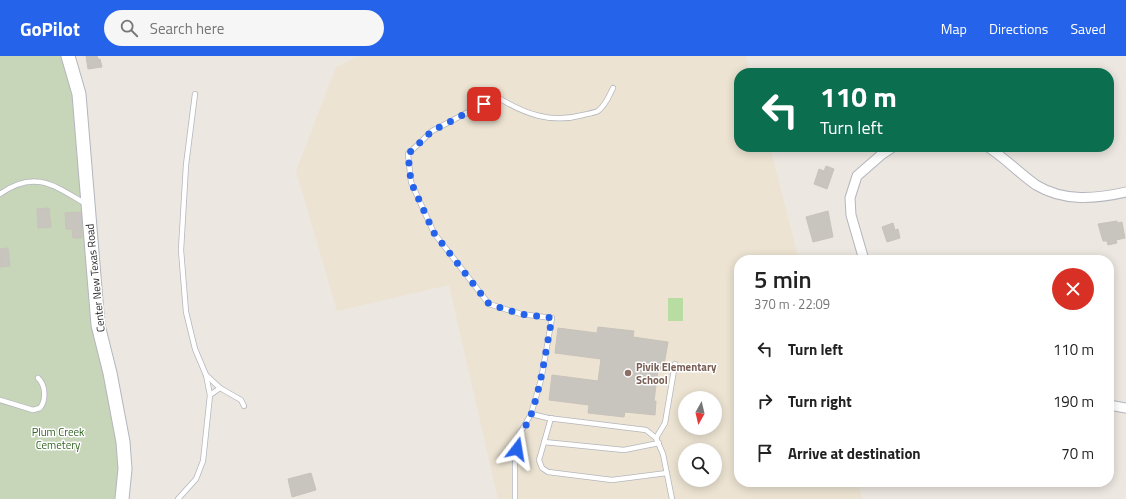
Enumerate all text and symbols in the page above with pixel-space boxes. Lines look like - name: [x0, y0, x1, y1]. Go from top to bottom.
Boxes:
- search box: [104, 10, 384, 46]
- text: GoPilot: [20, 14, 80, 43]
- icon: search: [118, 17, 140, 39]
- text: Search here: [150, 17, 224, 40]
- text: Map: [941, 18, 967, 39]
- text: Directions: [989, 18, 1048, 39]
- text: Saved: [1070, 18, 1106, 39]
- text: 110 m: [820, 75, 897, 118]
- icon: left: [754, 84, 806, 136]
- pin: [467, 87, 501, 121]
- icon: arrive: [473, 93, 495, 115]
- text: Turn left: [820, 114, 883, 141]
- street label: Center New Texas Road: [81, 223, 109, 333]
- text: 5 min: [754, 261, 812, 297]
- button: close: [1052, 268, 1094, 310]
- text: 370 m · 22:09: [754, 294, 830, 314]
- icon: left: [754, 338, 776, 360]
- text: Turn left: [788, 338, 843, 361]
- text: 110 m: [1053, 338, 1094, 361]
- place label: Pivik Elementary School: [636, 359, 717, 388]
- marker: Pivik Elementary School: [623, 368, 633, 378]
- icon: right: [754, 390, 776, 412]
- text: Turn right: [788, 390, 852, 413]
- text: 190 m: [1053, 390, 1094, 413]
- north arrow: [678, 391, 722, 435]
- map controls: [678, 391, 722, 487]
- park label: Plum Creek Cemetery: [32, 424, 85, 453]
- position arrow: [496, 428, 538, 470]
- icon: arrive: [754, 442, 776, 464]
- text: Arrive at destination: [788, 442, 921, 465]
- text: 70 m: [1061, 442, 1094, 465]
- button: search: [678, 443, 722, 487]

